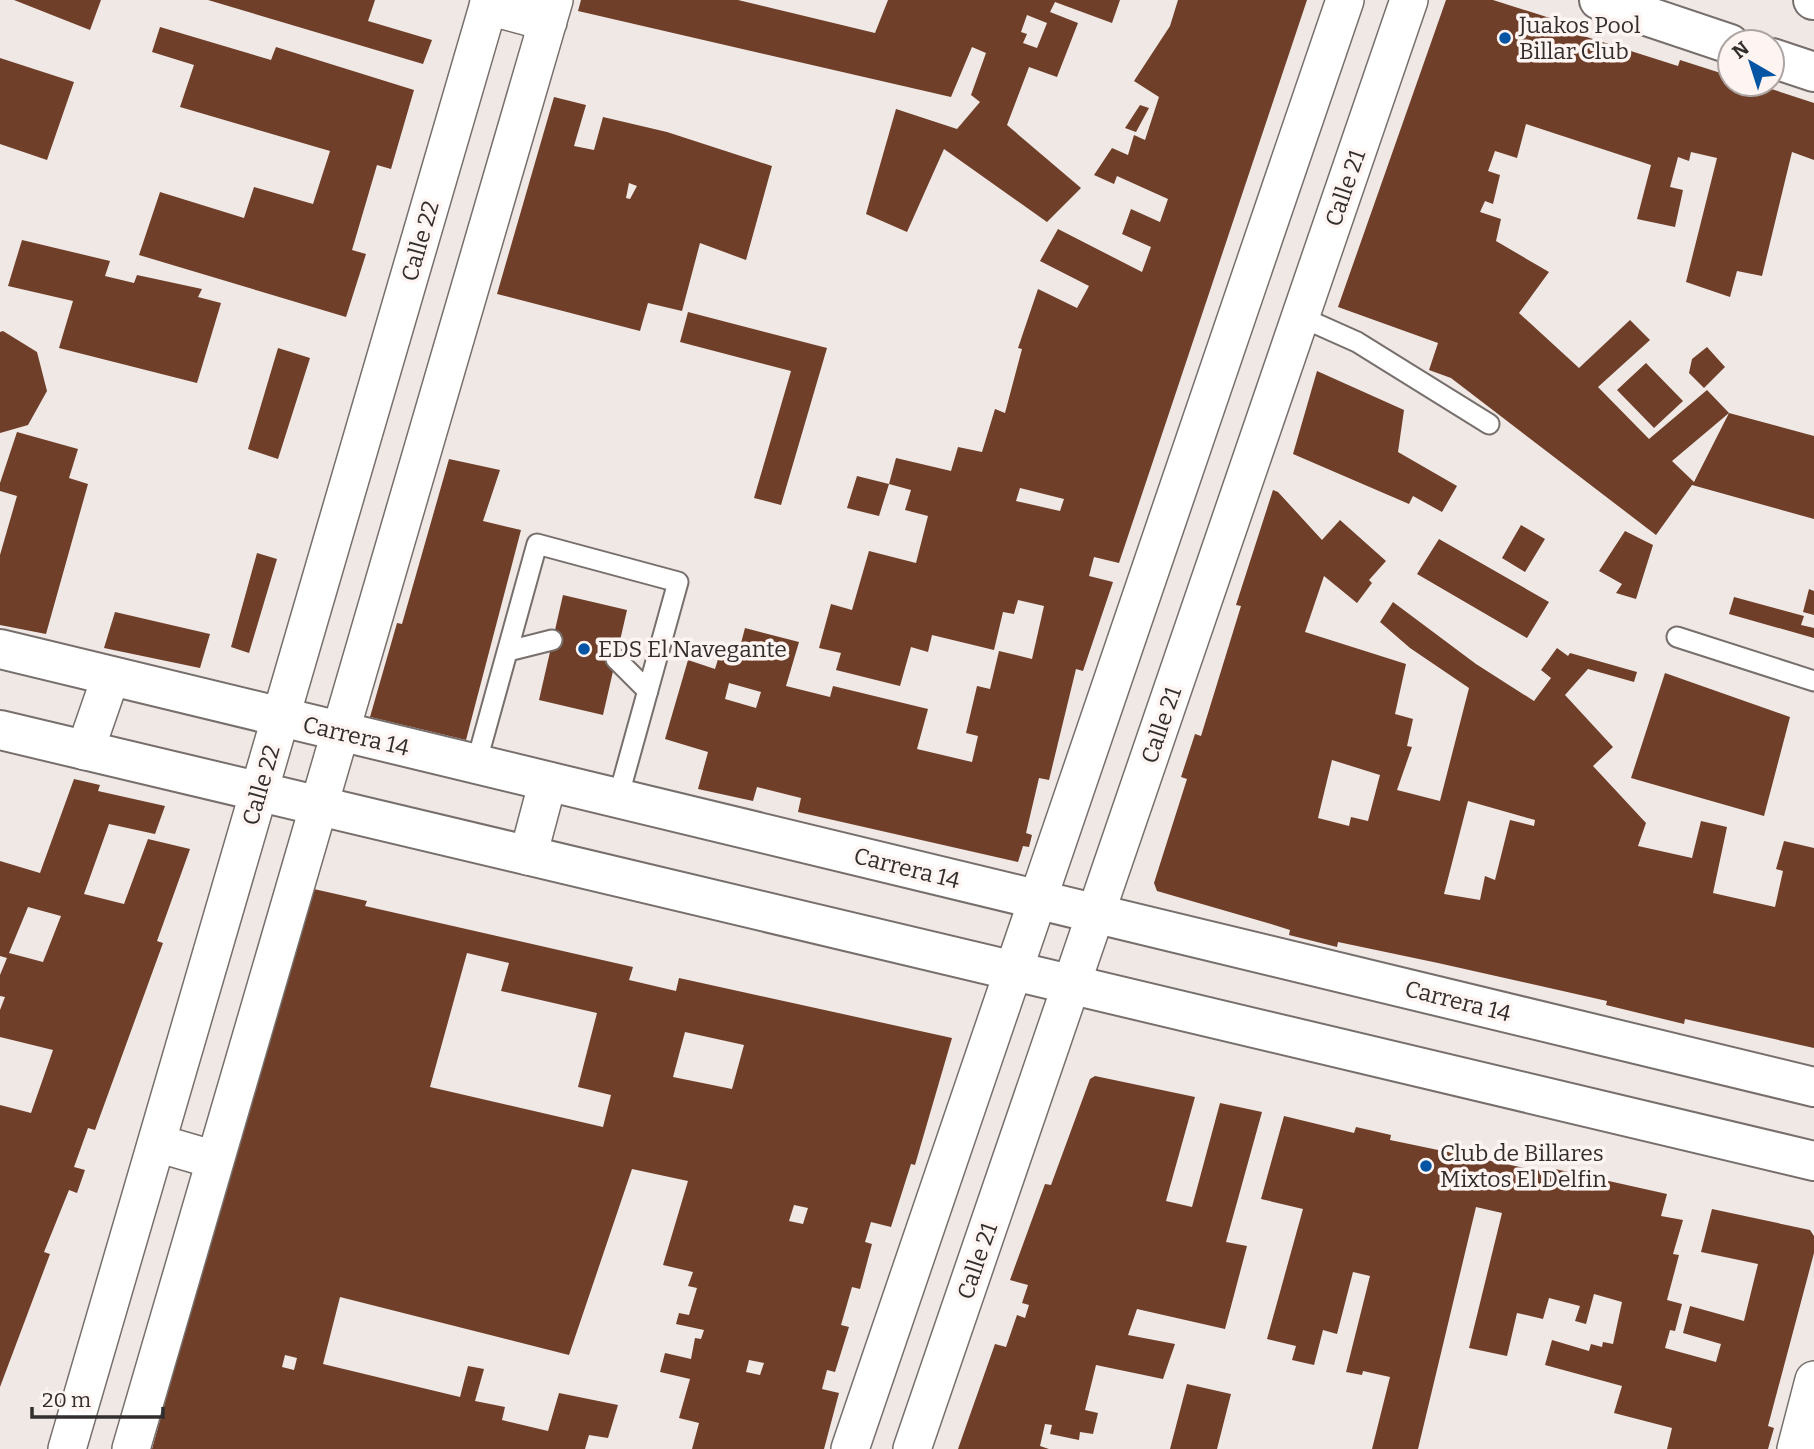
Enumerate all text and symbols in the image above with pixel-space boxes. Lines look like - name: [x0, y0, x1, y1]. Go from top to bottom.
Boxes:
- place label: Juakos Pool Billar Club: [1518, 11, 1641, 65]
- north arrow: [1716, 28, 1786, 98]
- marker: Juakos Pool Billar Club: [1497, 30, 1513, 46]
- text: N: [1728, 36, 1754, 64]
- street label: Calle 21: [1319, 145, 1371, 230]
- street label: Calle 22: [395, 198, 445, 284]
- place label: EDS El Navegante: [598, 635, 787, 663]
- marker: EDS El Navegante: [576, 641, 592, 657]
- street label: Calle 21: [1135, 682, 1187, 767]
- street label: Carrera 14: [300, 710, 413, 762]
- street label: Calle 22: [236, 742, 286, 828]
- street label: Carrera 14: [851, 841, 964, 895]
- street label: Carrera 14: [1402, 974, 1515, 1028]
- place label: Club de Billares Mixtos El Delfin: [1440, 1139, 1607, 1193]
- marker: Club de Billares Mixtos El Delfin: [1418, 1158, 1434, 1174]
- street label: Calle 21: [951, 1218, 1003, 1303]
- scale bar: [32, 1376, 163, 1420]
- text: 20 m: [42, 1387, 91, 1413]

